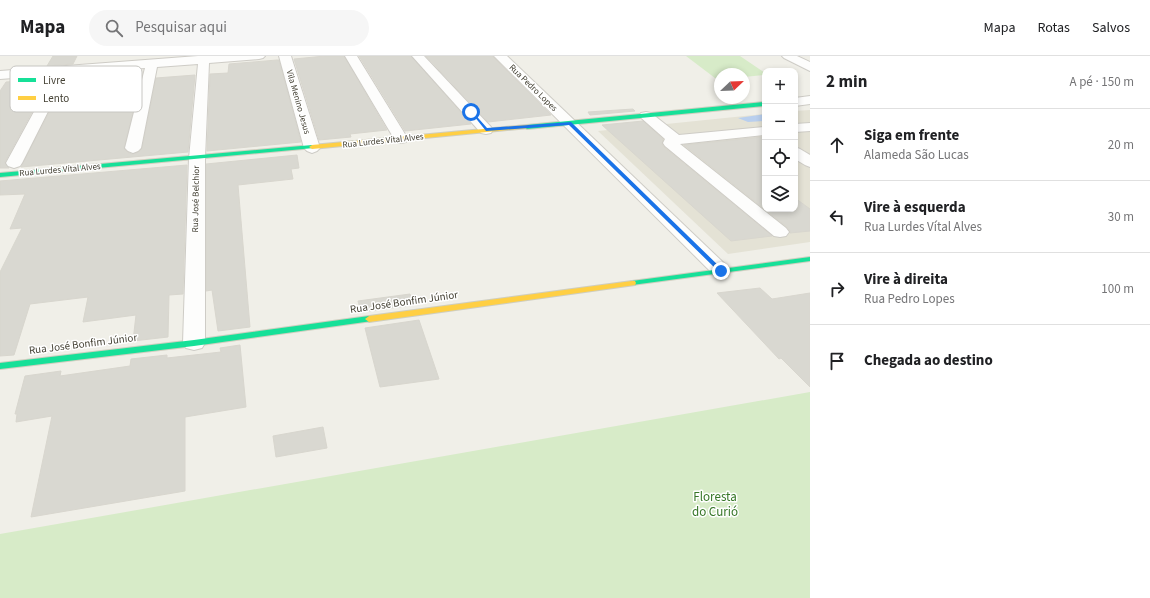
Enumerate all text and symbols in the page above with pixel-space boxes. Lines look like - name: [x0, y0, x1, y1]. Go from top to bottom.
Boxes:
- search box: [89, 10, 369, 46]
- text: Mapa: [20, 14, 65, 41]
- icon: search: [103, 17, 125, 39]
- text: Pesquisar aqui: [135, 17, 227, 38]
- text: Mapa: [984, 18, 1015, 38]
- text: Rotas: [1037, 18, 1070, 38]
- text: Salvos: [1092, 18, 1130, 38]
- street label: Rua Pedro Lopes: [506, 62, 560, 115]
- legend: [10, 66, 142, 112]
- street label: Vila Menino Jesus: [283, 68, 313, 136]
- north arrow: [714, 68, 750, 104]
- map controls: [762, 68, 798, 212]
- button: +: [762, 68, 798, 104]
- text: 2 min: [826, 70, 867, 94]
- text: Livre: [43, 73, 66, 88]
- text: A pé · 150 m: [1069, 73, 1134, 91]
- text: Lento: [43, 91, 69, 106]
- route start: [462, 103, 480, 121]
- button: −: [762, 104, 798, 140]
- text: Siga em frente: [864, 125, 959, 146]
- street label: Rua Lurdes Vítal Alves: [342, 130, 424, 152]
- icon: ahead: [826, 134, 848, 156]
- text: 20 m: [1108, 136, 1134, 154]
- button: locate: [762, 140, 798, 176]
- text: Alameda São Lucas: [864, 146, 969, 164]
- street label: Rua Lurdes Vítal Alves: [19, 160, 101, 180]
- street label: Rua José Belchior: [189, 165, 203, 233]
- button: layers: [762, 176, 798, 212]
- text: Vire à esquerda: [864, 197, 966, 218]
- icon: left: [826, 206, 848, 228]
- text: 30 m: [1108, 208, 1134, 226]
- text: Rua Lurdes Vítal Alves: [864, 218, 982, 236]
- route end: [712, 262, 730, 280]
- text: Vire à direita: [864, 269, 948, 290]
- icon: right: [826, 278, 848, 300]
- text: 100 m: [1101, 280, 1134, 298]
- street label: Rua José Bonfim Júnior: [349, 287, 459, 317]
- text: Rua Pedro Lopes: [864, 290, 955, 308]
- street label: Rua José Bonfim Júnior: [28, 330, 138, 358]
- icon: arrive: [826, 350, 848, 372]
- text: Chegada ao destino: [864, 350, 993, 371]
- park label: Floresta do Curió: [692, 488, 738, 521]

